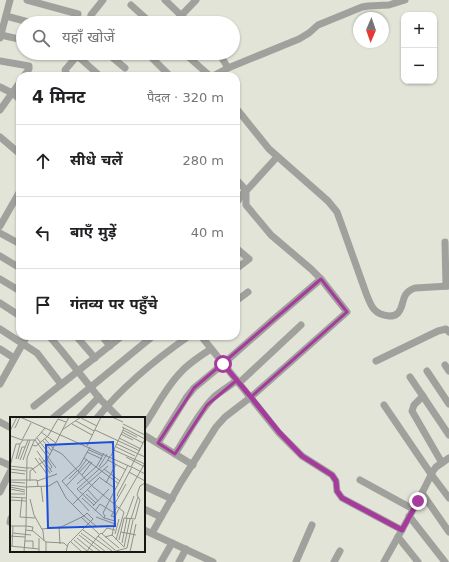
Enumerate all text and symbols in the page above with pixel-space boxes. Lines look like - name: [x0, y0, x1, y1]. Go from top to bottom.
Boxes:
- north arrow: [353, 12, 389, 48]
- map controls: [401, 12, 437, 84]
- button: +: [401, 12, 437, 48]
- search box: [16, 16, 240, 60]
- icon: search: [30, 27, 52, 49]
- text: यहाँ खोजें: [62, 28, 115, 46]
- button: −: [401, 48, 437, 84]
- text: 4 मिनट: [32, 87, 85, 107]
- text: पैदल · 320 m: [147, 90, 224, 105]
- icon: ahead: [32, 150, 54, 172]
- text: सीधे चलें: [70, 151, 123, 169]
- text: 280 m: [182, 153, 224, 168]
- icon: left: [32, 222, 54, 244]
- text: बाएँ मुड़ें: [70, 223, 116, 241]
- text: 40 m: [191, 225, 224, 240]
- icon: arrive: [32, 294, 54, 316]
- text: गंतव्य पर पहुँचे: [70, 295, 158, 313]
- route start: [214, 355, 232, 373]
- inset map: [10, 417, 145, 552]
- route end: [409, 492, 427, 510]

